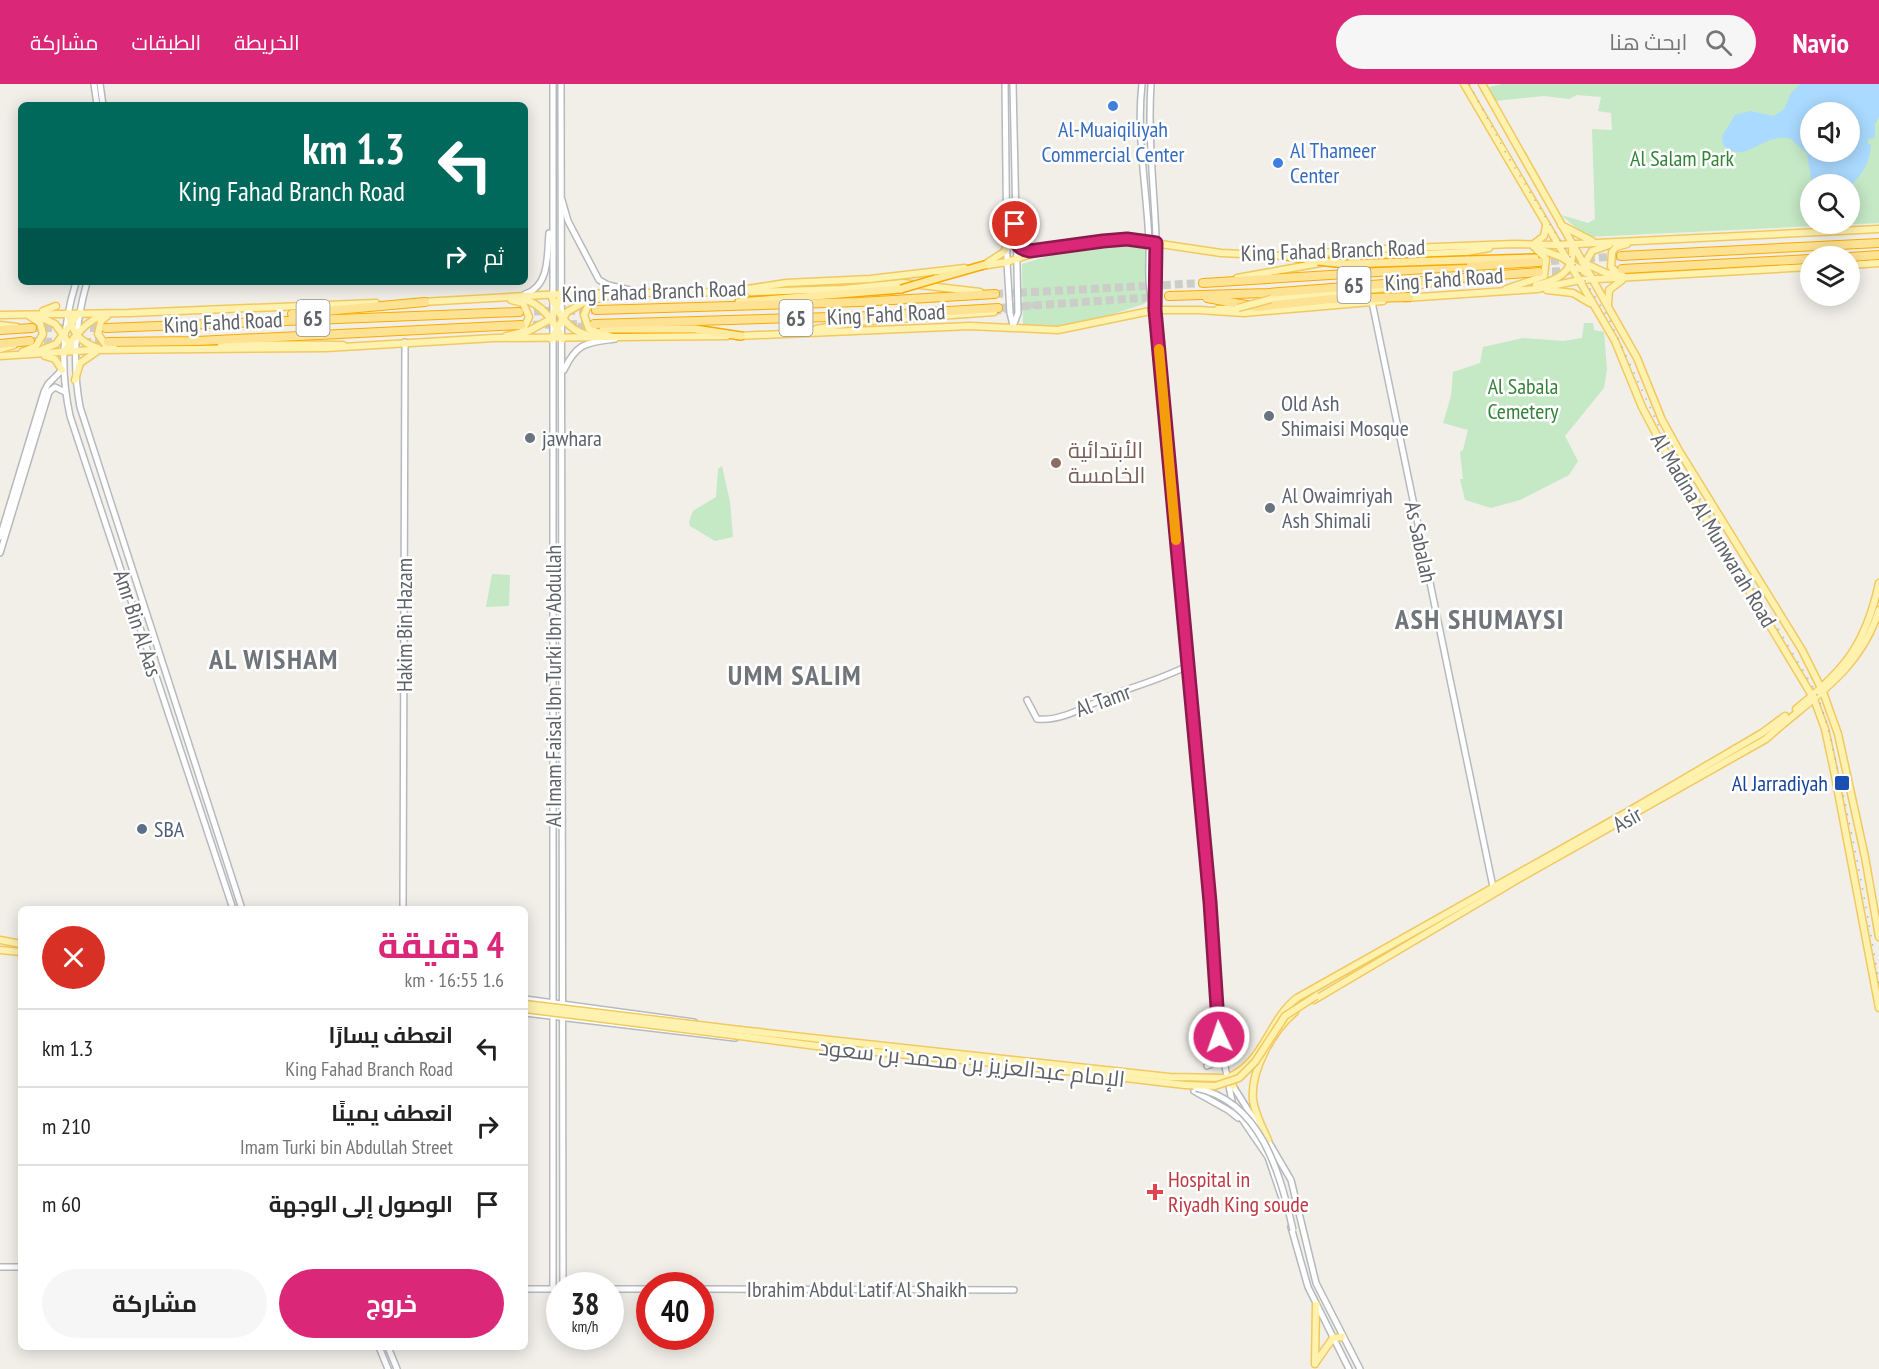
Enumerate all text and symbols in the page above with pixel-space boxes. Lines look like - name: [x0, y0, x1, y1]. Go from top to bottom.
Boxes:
- search box: [1336, 15, 1756, 69]
- text: Navio: [1792, 24, 1849, 61]
- icon: search: [1702, 26, 1735, 59]
- text: ابحث هنا: [1609, 28, 1687, 56]
- text: مشاركة: [30, 29, 99, 56]
- text: الطبقات: [132, 29, 201, 56]
- text: الخريطة: [234, 29, 300, 56]
- marker: Al-Muaiqiliyah Commercial Center: [1106, 99, 1120, 113]
- map controls: [1800, 102, 1860, 306]
- button: sound: [1800, 102, 1860, 162]
- place label: Al-Muaiqiliyah Commercial Center: [1041, 115, 1185, 168]
- text: 1.3 km: [302, 121, 405, 176]
- icon: left: [426, 126, 504, 204]
- place label: Al Thameer Center: [1290, 136, 1376, 189]
- park label: Al Salam Park: [1630, 144, 1734, 172]
- marker: Al Thameer Center: [1271, 156, 1285, 170]
- text: King Fahad Branch Road: [178, 174, 405, 208]
- button: search: [1800, 174, 1860, 234]
- pin: [989, 198, 1040, 249]
- icon: arrive: [998, 207, 1031, 240]
- street label: King Fahad Branch Road: [1240, 233, 1426, 267]
- icon: right: [439, 240, 472, 273]
- text: ثم: [484, 243, 504, 271]
- button: layers: [1800, 246, 1860, 306]
- street label: King Fahd Road: [1384, 261, 1504, 297]
- road number: 65: [1338, 267, 1370, 303]
- street label: King Fahad Branch Road: [561, 274, 747, 308]
- street label: King Fahd Road: [826, 297, 946, 331]
- road number: 65: [296, 300, 330, 336]
- road number: 65: [780, 300, 812, 336]
- street label: King Fahd Road: [163, 305, 283, 339]
- park label: Al Sabala Cemetery: [1487, 372, 1559, 425]
- place label: Old Ash Shimaisi Mosque: [1281, 389, 1409, 442]
- marker: Old Ash Shimaisi Mosque: [1262, 409, 1276, 423]
- place label: jawhara: [542, 424, 602, 452]
- street label: Al Madina Al Munwarah Road: [1645, 428, 1783, 632]
- marker: jawhara: [523, 431, 537, 445]
- place label: الأبتدائية الخامسة: [1068, 436, 1145, 489]
- marker: الأبتدائية الخامسة: [1049, 456, 1063, 470]
- place label: Al Owaimriyah Ash Shimali: [1282, 481, 1393, 534]
- street label: As Sabalah: [1399, 499, 1443, 585]
- marker: Al Owaimriyah Ash Shimali: [1263, 501, 1277, 515]
- street label: Al Imam Faisal Ibn Turki Ibn Abdullah: [539, 545, 567, 827]
- street label: Hakim Bin Hazam: [390, 558, 418, 692]
- street label: Amr Bin Al Aas: [108, 566, 168, 680]
- district label: ASH SHUMAYSI: [1394, 600, 1565, 637]
- district label: AL WISHAM: [208, 640, 339, 677]
- district label: UMM SALIM: [728, 656, 862, 693]
- street label: Al Tamr: [1072, 677, 1134, 723]
- place label: Al Jarradiyah: [1732, 769, 1828, 797]
- marker: Al Jarradiyah: [1833, 774, 1851, 792]
- street label: Asir: [1608, 800, 1646, 838]
- place label: SBA: [154, 815, 185, 843]
- marker: SBA: [135, 822, 149, 836]
- text: 4 دقيقة: [378, 921, 504, 968]
- button: close: [42, 926, 105, 989]
- text: 1.6 km · 16:55: [405, 967, 504, 993]
- position arrow: [1187, 1005, 1251, 1069]
- text: انعطف يسارًا: [329, 1021, 453, 1049]
- icon: left: [471, 1032, 504, 1065]
- street label: الإمام عبدالعزيز بن محمد بن سعود: [817, 1033, 1127, 1095]
- text: 1.3 km: [42, 1034, 93, 1062]
- text: King Fahad Branch Road: [285, 1056, 453, 1082]
- text: انعطف يمينًا: [331, 1099, 453, 1127]
- icon: right: [471, 1110, 504, 1143]
- text: 210 m: [42, 1112, 91, 1140]
- text: Imam Turki bin Abdullah Street: [240, 1134, 453, 1160]
- place label: Hospital in Riyadh King soude: [1168, 1165, 1309, 1218]
- marker: Hospital in Riyadh King soude: [1146, 1183, 1164, 1201]
- icon: arrive: [471, 1188, 504, 1221]
- text: 60 m: [42, 1190, 81, 1218]
- text: الوصول إلى الوجهة: [269, 1190, 453, 1218]
- button: مشاركة: [42, 1269, 267, 1338]
- button: خروج: [279, 1269, 504, 1338]
- speed limit sign: 40: [636, 1272, 714, 1350]
- street label: Ibrahim Abdul Latif Al Shaikh: [747, 1275, 967, 1303]
- text: 38: [571, 1284, 599, 1323]
- text: km/h: [572, 1317, 598, 1336]

